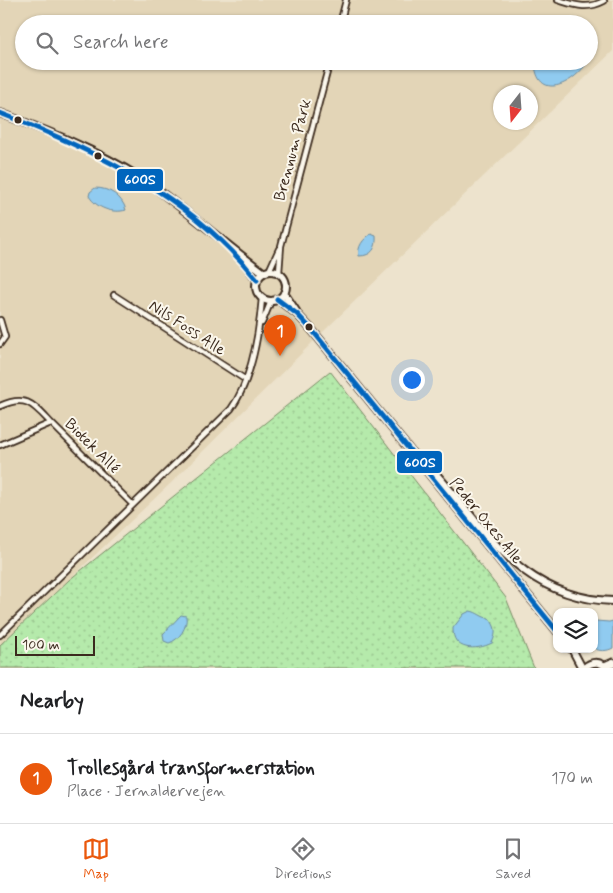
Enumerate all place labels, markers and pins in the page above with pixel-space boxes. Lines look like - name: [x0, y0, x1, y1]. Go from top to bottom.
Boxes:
- unlabelled marker: [13, 115, 23, 125]
- unlabelled marker: [93, 151, 103, 161]
- pin: 1: [264, 315, 296, 356]
- unlabelled marker: [304, 322, 314, 332]

